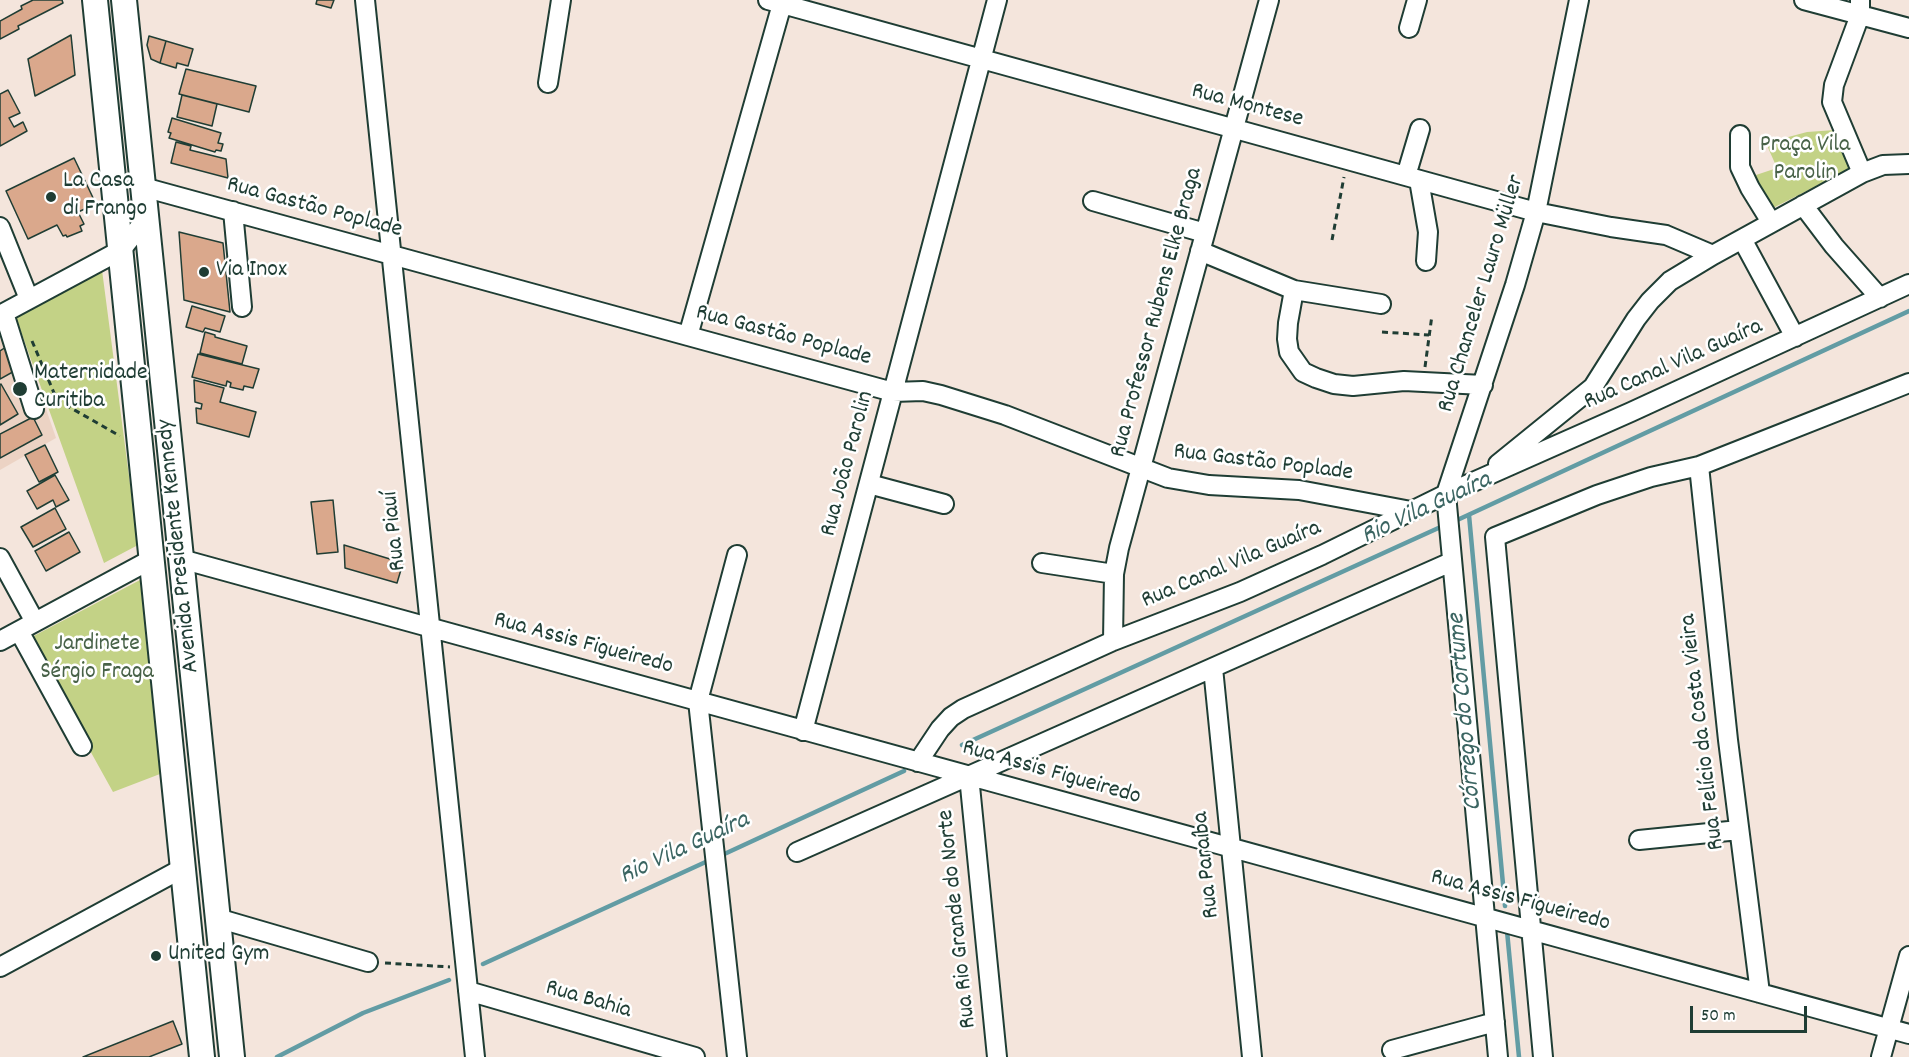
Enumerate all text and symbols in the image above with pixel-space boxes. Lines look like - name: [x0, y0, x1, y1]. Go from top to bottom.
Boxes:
- street label: Rua Montese: [1188, 78, 1306, 136]
- park label: Praça Vila Parolin: [1760, 133, 1850, 189]
- street label: Rua Professor Rubens Elke Braga: [1105, 165, 1211, 461]
- place label: La Casa di Frango: [63, 169, 147, 225]
- street label: Rua Gastão Poplade: [223, 172, 405, 246]
- street label: Rua Chanceler Lauro Müller: [1433, 172, 1533, 416]
- marker: La Casa di Frango: [44, 190, 58, 204]
- place label: Via Inox: [216, 258, 287, 286]
- marker: Via Inox: [197, 265, 211, 279]
- street label: Rua Gastão Poplade: [692, 300, 874, 374]
- street label: Rua Canal Vila Guaíra: [1580, 314, 1768, 418]
- place label: Maternidade Curitiba: [34, 361, 147, 417]
- marker: Maternidade Curitiba: [11, 380, 29, 398]
- street label: Rua João Parolin: [816, 388, 882, 540]
- street label: Avenida Presidente Kennedy: [152, 418, 208, 674]
- street label: Rua Gastão Poplade: [1172, 439, 1354, 489]
- water label: Rio Vila Guaíra: [1357, 466, 1497, 554]
- street label: Rua Piauí: [377, 490, 415, 572]
- street label: Rua Canal Vila Guaíra: [1138, 515, 1326, 617]
- street label: Rua Assis Figueiredo: [490, 607, 676, 683]
- water label: Córrego do Cortume: [1443, 612, 1491, 812]
- street label: Rua Felício da Costa Vieira: [1675, 612, 1733, 852]
- park label: Jardinete Sérgio Fraga: [40, 632, 154, 688]
- street label: Rua Assis Figueiredo: [958, 735, 1144, 813]
- water label: Rio Vila Guaíra: [615, 806, 755, 894]
- street label: Rua Rio Grande do Norte: [933, 808, 985, 1030]
- street label: Rua Paraíba: [1188, 810, 1228, 920]
- street label: Rua Assis Figueiredo: [1427, 864, 1613, 940]
- place label: United Gym: [168, 942, 270, 970]
- marker: United Gym: [149, 949, 163, 963]
- street label: Rua Bahia: [542, 975, 634, 1027]
- scale bar: [1693, 994, 1810, 1032]
- text: 50 m: [1701, 1004, 1736, 1029]

